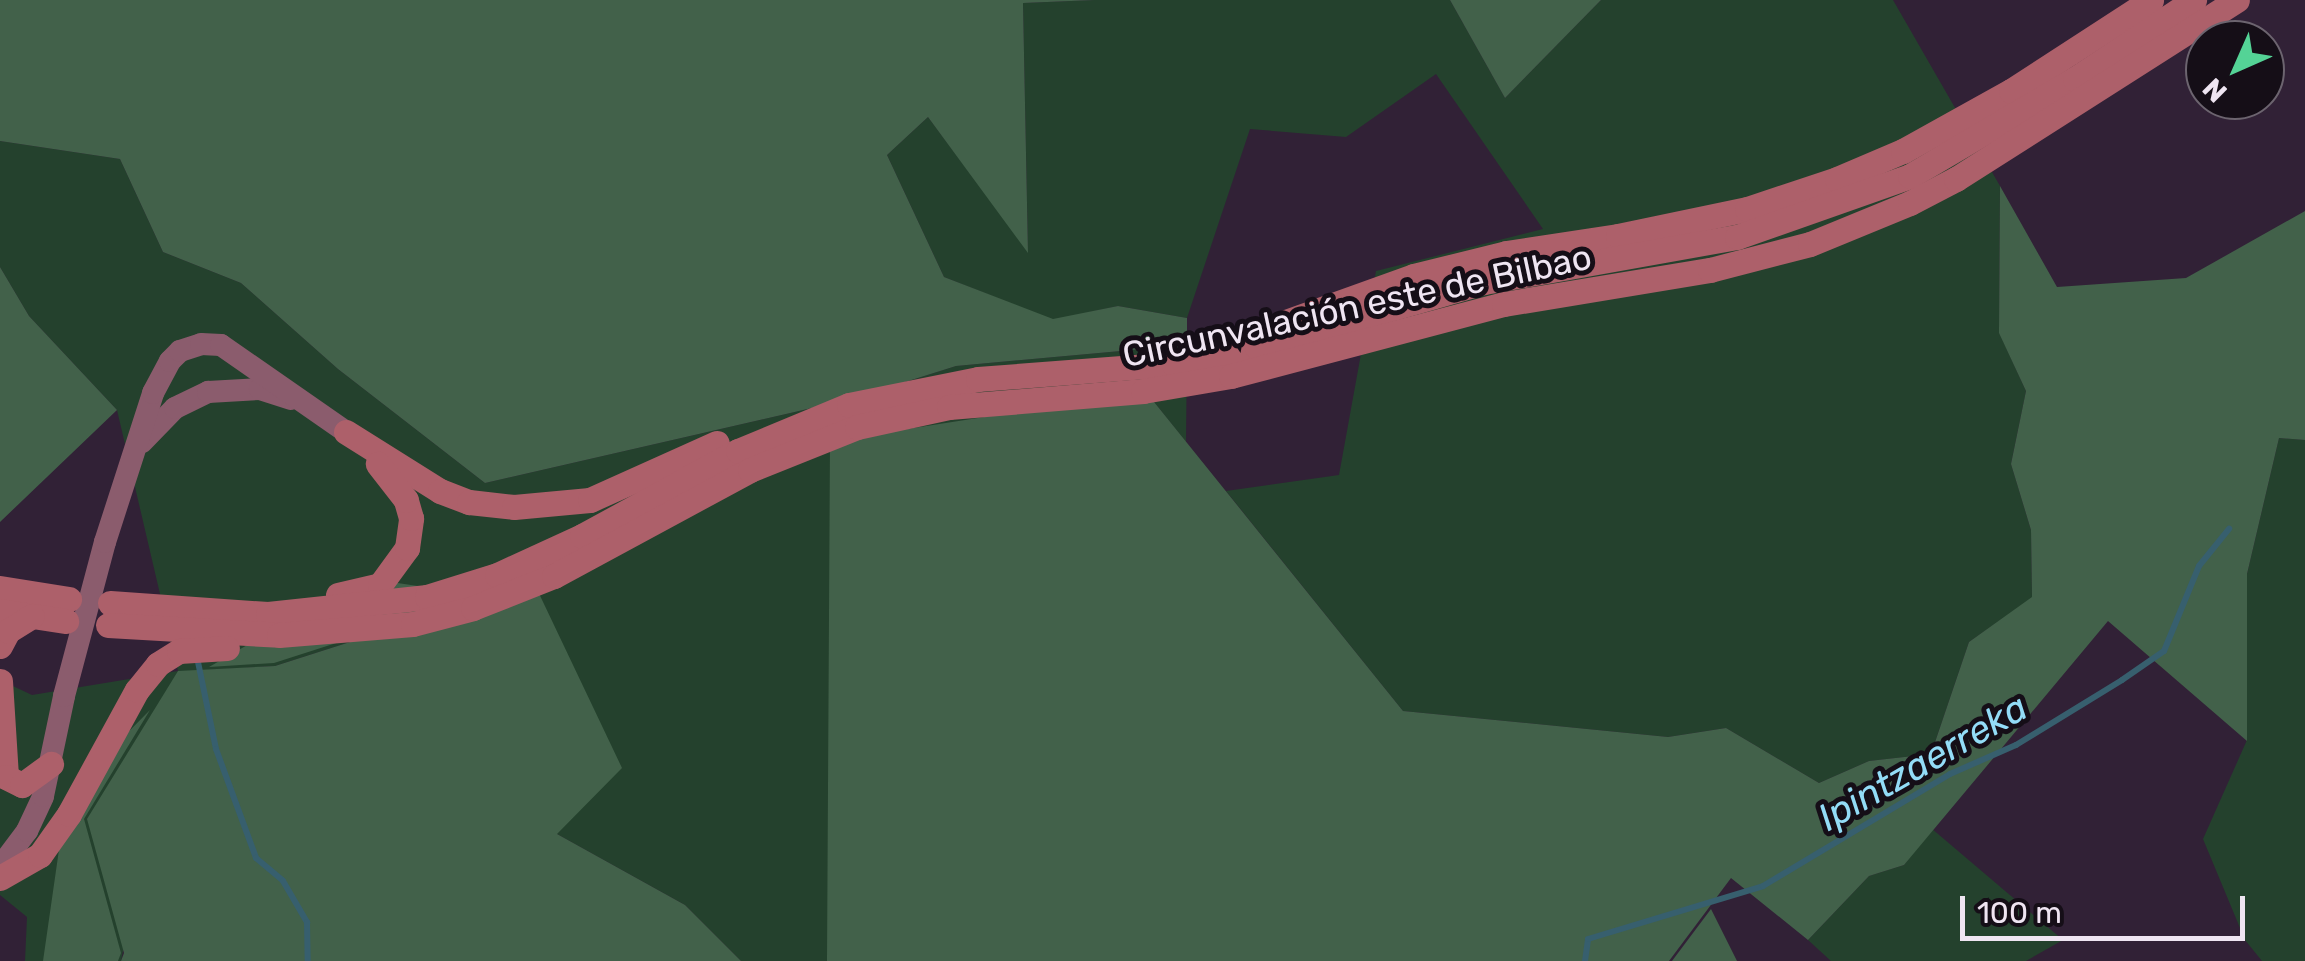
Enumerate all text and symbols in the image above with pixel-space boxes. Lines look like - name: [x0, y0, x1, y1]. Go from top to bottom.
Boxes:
- north arrow: [2185, 20, 2285, 120]
- text: N: [2196, 71, 2234, 109]
- street label: Circunvalación este de Bilbao: [1119, 236, 1595, 376]
- water label: Ipintzaerreka: [1810, 685, 2036, 841]
- scale bar: [1965, 876, 2250, 938]
- text: 100 m: [1977, 895, 2062, 931]

